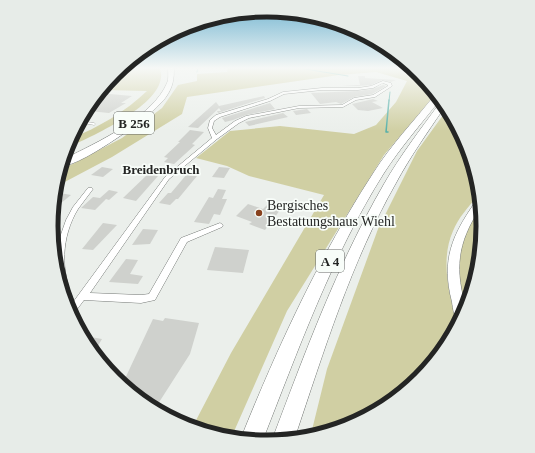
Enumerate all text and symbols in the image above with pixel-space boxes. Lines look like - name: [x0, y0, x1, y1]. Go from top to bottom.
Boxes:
- road number: B 256: [114, 112, 154, 134]
- district label: Breidenbruch: [122, 162, 200, 177]
- place label: Bergisches Bestattungshaus Wiehl: [267, 198, 395, 229]
- marker: Bergisches Bestattungshaus Wiehl: [254, 208, 264, 218]
- road number: A 4: [316, 250, 344, 272]

